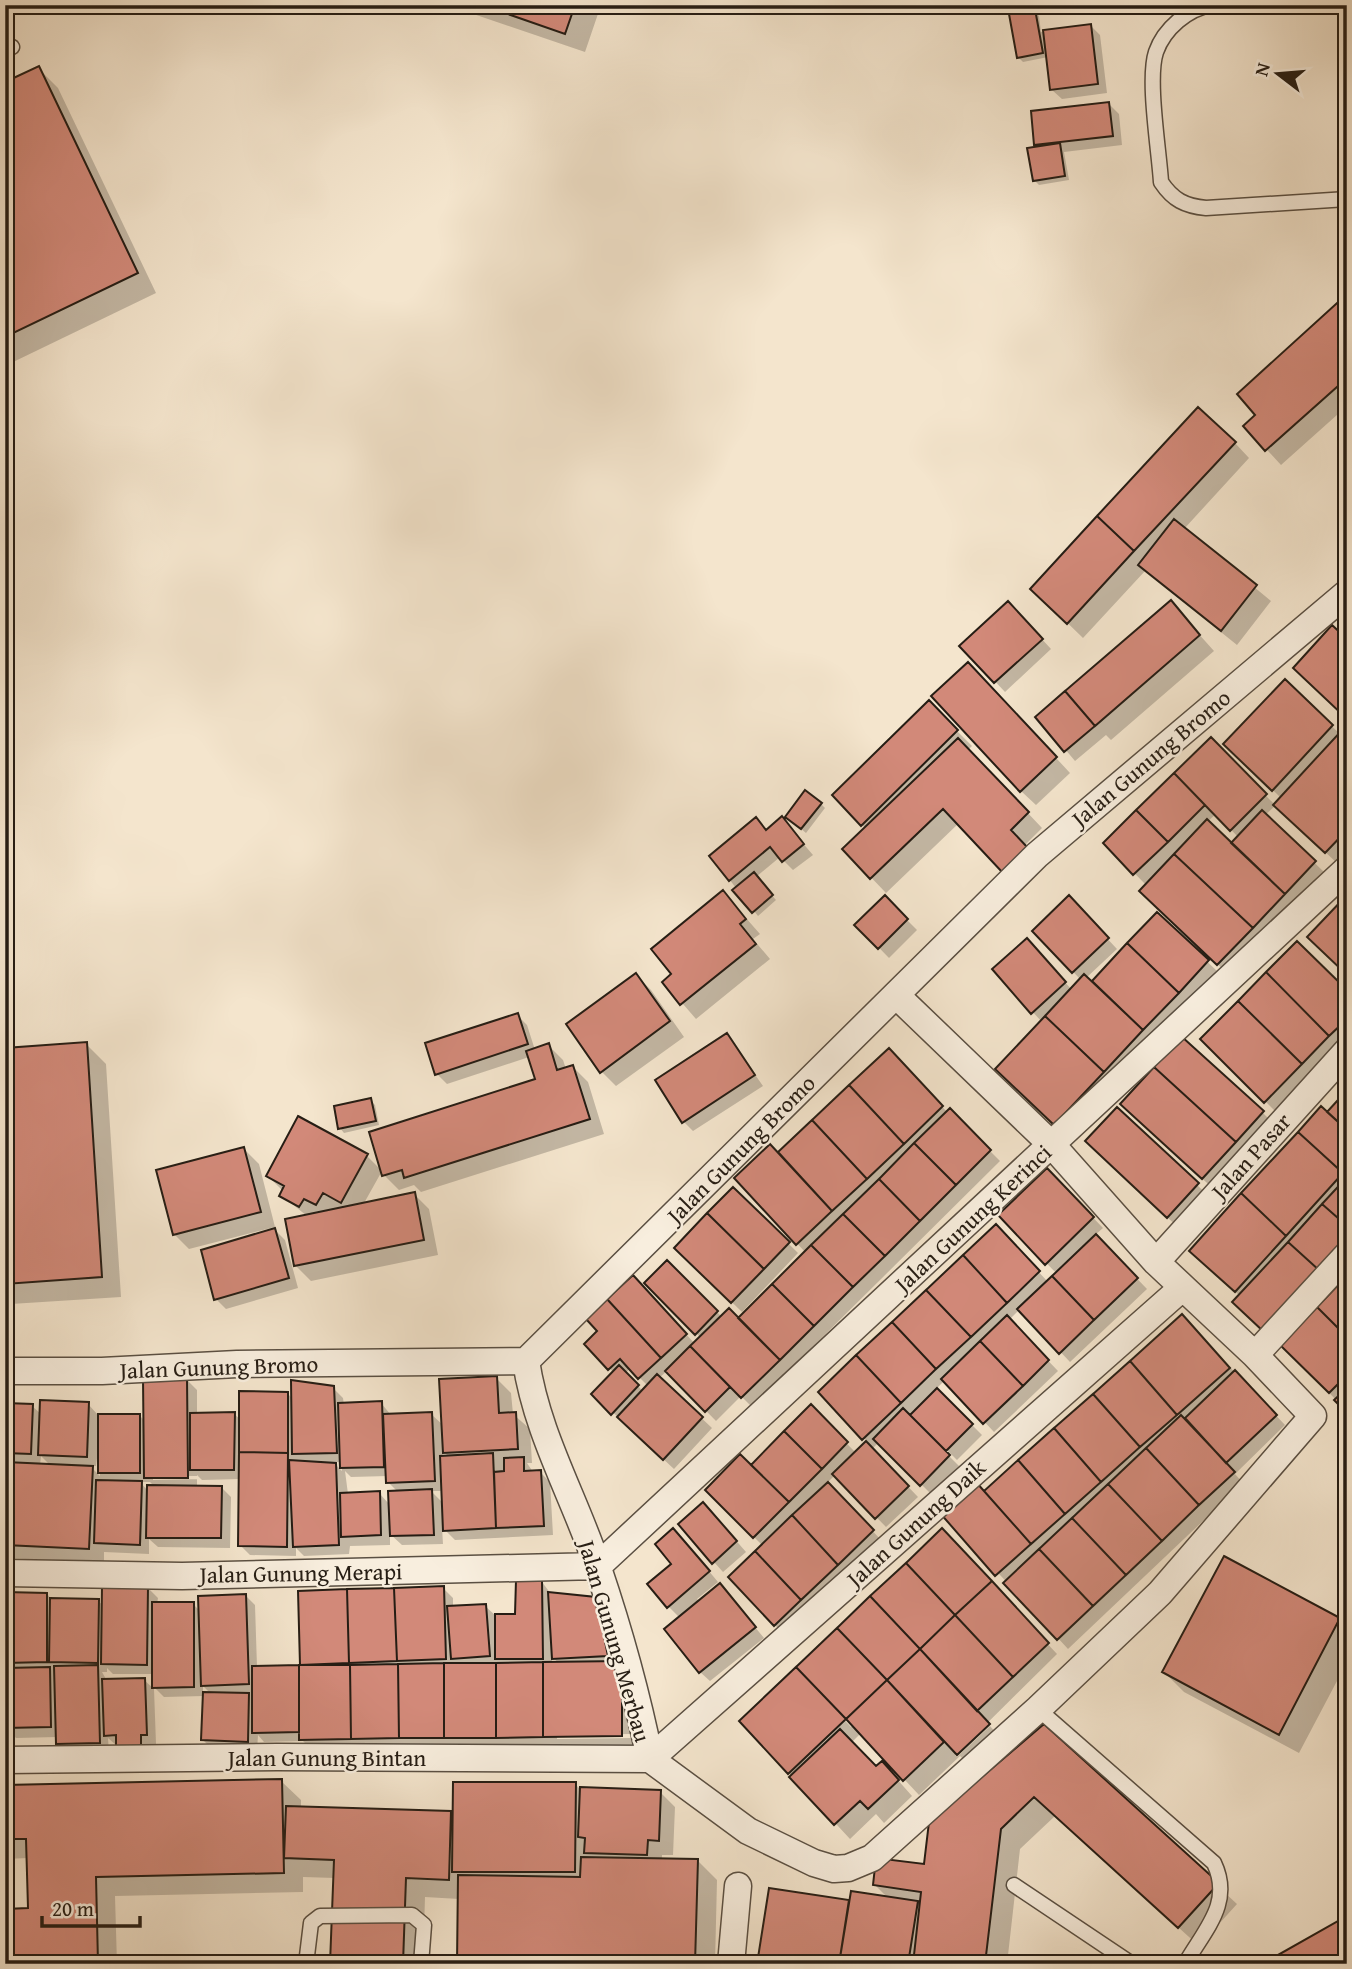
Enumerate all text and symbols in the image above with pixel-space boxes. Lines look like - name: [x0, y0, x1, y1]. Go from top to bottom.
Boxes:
- north arrow: [1244, 38, 1314, 108]
- text: N: [1246, 59, 1277, 79]
- street label: Jalan Gunung Bromo: [1062, 681, 1237, 836]
- street label: Jalan Gunung Bromo: [657, 1067, 823, 1233]
- street label: Jalan Pasar: [1201, 1105, 1299, 1208]
- street label: Jalan Gunung Kerinci: [885, 1136, 1059, 1301]
- street label: Jalan Gunung Bromo: [116, 1347, 319, 1387]
- street label: Jalan Gunung Daik: [837, 1451, 993, 1596]
- street label: Jalan Gunung Merbau: [570, 1533, 660, 1746]
- street label: Jalan Gunung Merapi: [196, 1554, 403, 1591]
- street label: Jalan Gunung Bintan: [225, 1741, 426, 1774]
- scale bar: [42, 1885, 140, 1929]
- text: 20 m: [52, 1893, 94, 1924]

